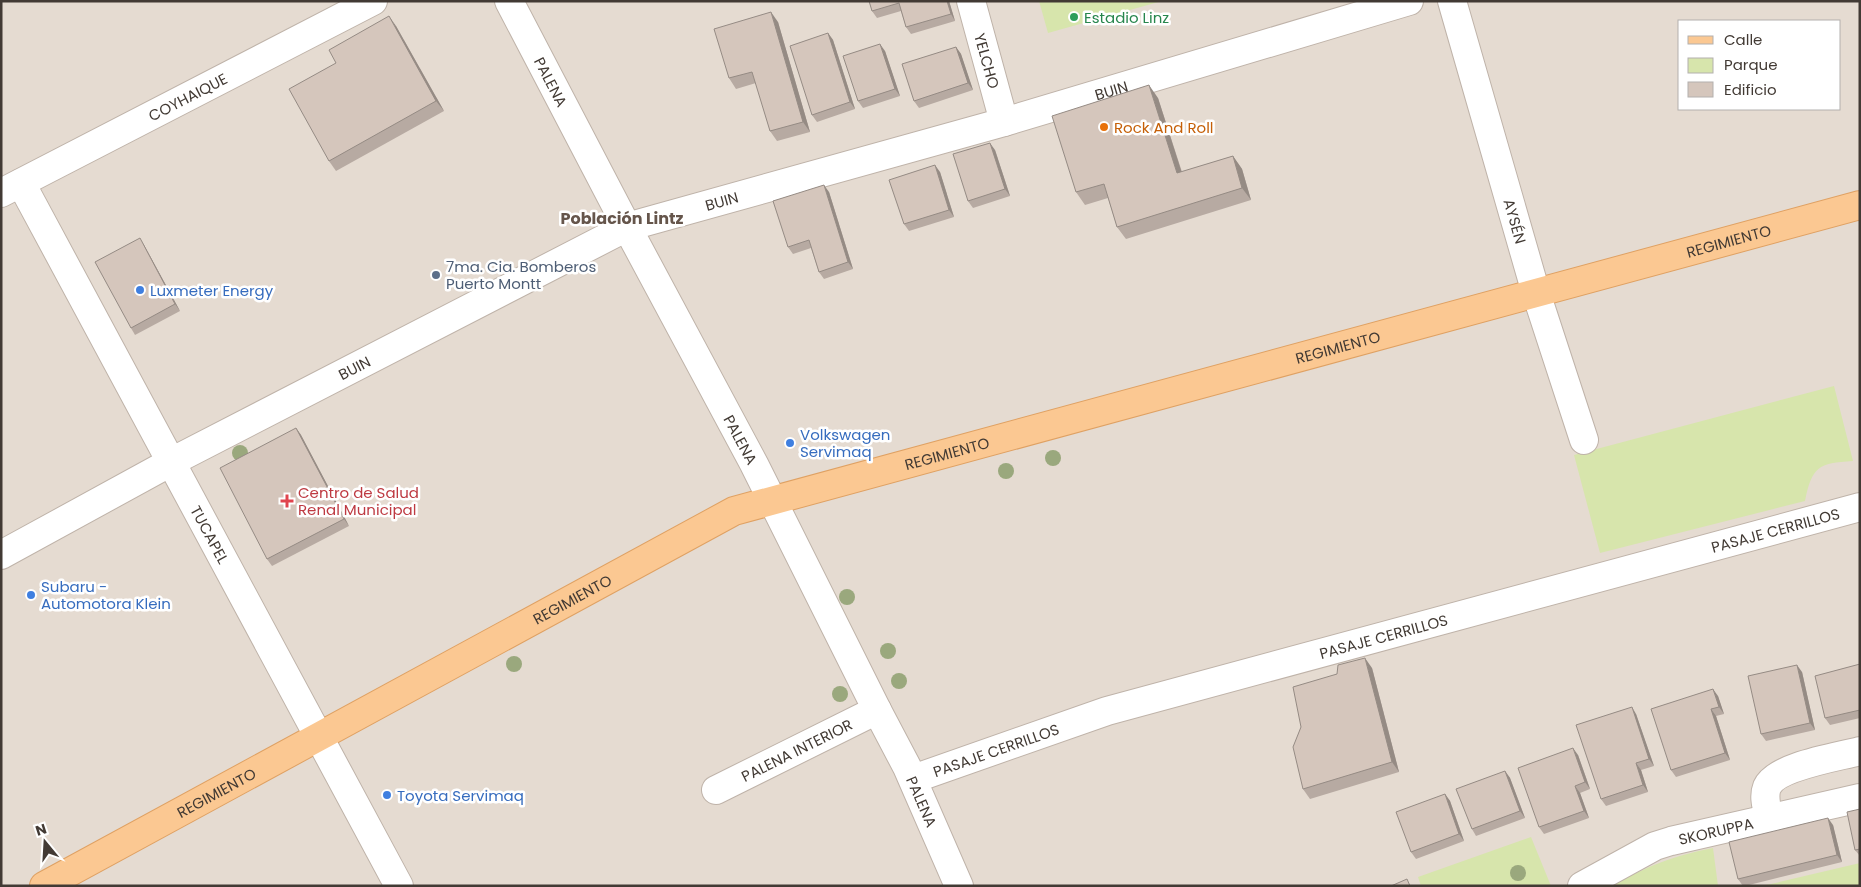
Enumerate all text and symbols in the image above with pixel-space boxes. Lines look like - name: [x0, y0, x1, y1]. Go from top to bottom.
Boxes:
- place label: Estadio Linz: [1084, 7, 1169, 28]
- marker: Estadio Linz: [1068, 11, 1080, 23]
- legend: [1678, 20, 1841, 110]
- text: Calle: [1724, 29, 1762, 50]
- street label: YELCHO: [970, 31, 1005, 91]
- street label: PALENA: [529, 53, 573, 110]
- text: Parque: [1724, 54, 1777, 75]
- street label: COYHAIQUE: [145, 68, 231, 126]
- street label: BUIN: [1092, 75, 1130, 105]
- text: Edificio: [1724, 79, 1777, 100]
- place label: Rock And Roll: [1114, 117, 1214, 138]
- marker: Rock And Roll: [1098, 121, 1110, 133]
- street label: BUIN: [703, 186, 741, 215]
- street label: AYSÉN: [1499, 196, 1532, 246]
- district label: Población Lintz: [561, 207, 684, 230]
- street label: REGIMIENTO: [1684, 219, 1774, 262]
- place label: 7ma. Cia. Bomberos Puerto Montt: [446, 256, 596, 294]
- marker: 7ma. Cia. Bomberos Puerto Montt: [430, 269, 442, 281]
- place label: Luxmeter Energy: [150, 280, 274, 301]
- marker: Luxmeter Energy: [134, 284, 146, 296]
- street label: REGIMIENTO: [1293, 325, 1383, 368]
- street label: BUIN: [335, 351, 374, 385]
- street label: PALENA: [719, 411, 763, 468]
- place label: Volkswagen Servimaq: [800, 424, 890, 462]
- street label: REGIMIENTO: [902, 432, 992, 475]
- marker: Volkswagen Servimaq: [784, 437, 796, 449]
- place label: Centro de Salud Renal Municipal: [298, 482, 419, 520]
- marker: Centro de Salud Renal Municipal: [280, 494, 294, 508]
- street label: TUCAPEL: [186, 502, 234, 568]
- street label: PASAJE CERRILLOS: [1709, 503, 1842, 557]
- street label: REGIMIENTO: [529, 569, 615, 629]
- place label: Subaru - Automotora Klein: [41, 576, 171, 614]
- marker: Subaru - Automotora Klein: [25, 589, 37, 601]
- street label: PASAJE CERRILLOS: [1317, 609, 1450, 664]
- street label: PALENA INTERIOR: [738, 714, 856, 786]
- street label: PASAJE CERRILLOS: [930, 718, 1062, 782]
- street label: REGIMIENTO: [173, 762, 260, 822]
- street label: PALENA: [902, 773, 942, 830]
- place label: Toyota Servimaq: [397, 785, 524, 806]
- marker: Toyota Servimaq: [381, 789, 393, 801]
- street label: SKORUPPA: [1676, 812, 1755, 850]
- north arrow: [20, 817, 70, 867]
- text: N: [33, 818, 49, 841]

